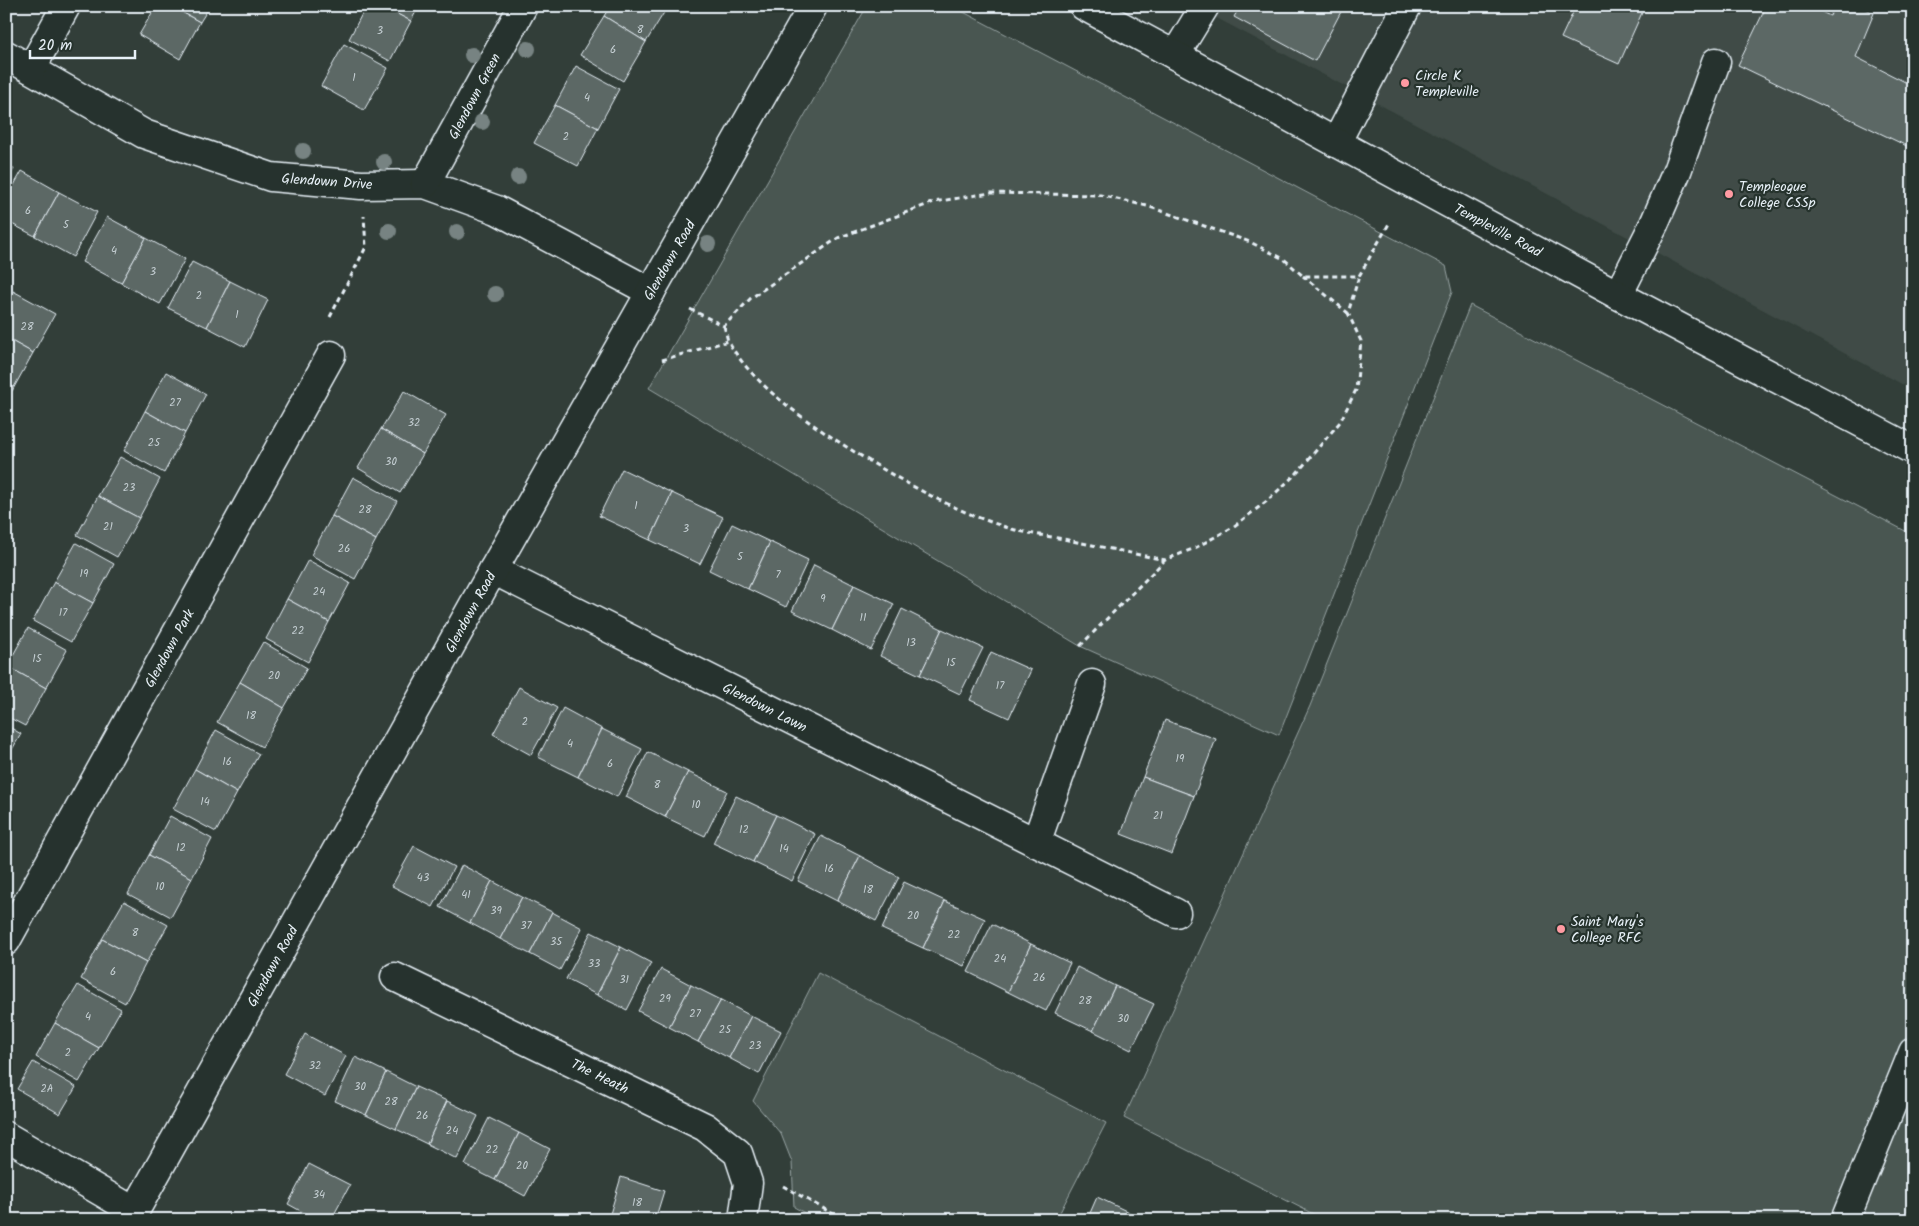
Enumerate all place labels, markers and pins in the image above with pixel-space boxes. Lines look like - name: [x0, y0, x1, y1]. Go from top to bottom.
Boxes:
- place label: Circle K Templeville: [1415, 65, 1479, 103]
- marker: Circle K Templeville: [1399, 77, 1411, 89]
- place label: Templeogue College CSSp: [1739, 176, 1816, 214]
- marker: Templeogue College CSSp: [1723, 188, 1735, 200]
- place label: Saint Mary's College RFC: [1571, 911, 1644, 949]
- marker: Saint Mary's College RFC: [1555, 923, 1567, 935]

